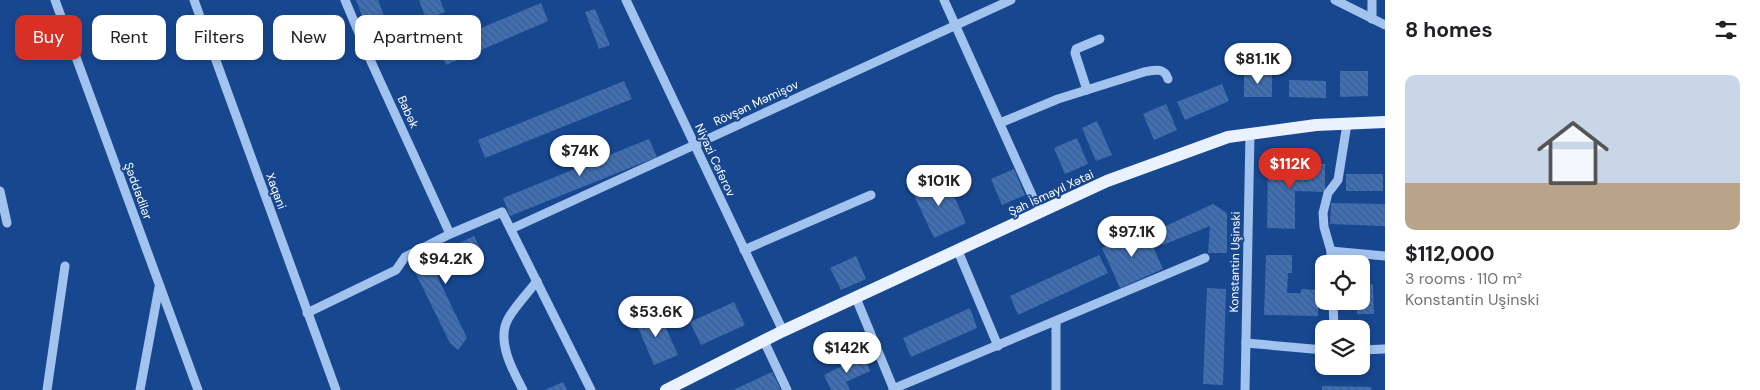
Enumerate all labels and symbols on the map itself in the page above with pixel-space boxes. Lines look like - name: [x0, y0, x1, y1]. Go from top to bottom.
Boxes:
- pin: $81.1K: [1217, 42, 1299, 85]
- street label: Rövşən Məmişov: [711, 76, 802, 130]
- street label: Babək: [394, 93, 422, 131]
- street label: Niyazi Cəfərov: [691, 121, 739, 200]
- pin: $74K: [550, 134, 610, 177]
- pin: $112K: [1255, 148, 1325, 190]
- street label: Şəddadilər: [120, 160, 156, 222]
- pin: $101K: [904, 164, 974, 207]
- street label: Şah İsmayıl Xətai: [1006, 166, 1096, 220]
- street label: Xaqani: [262, 171, 290, 211]
- street label: Konstantin Uşinski: [1226, 211, 1244, 313]
- pin: $97.1K: [1091, 216, 1173, 258]
- pin: $94.2K: [405, 242, 487, 285]
- pin: $53.6K: [615, 296, 697, 338]
- pin: $142K: [812, 332, 882, 374]

